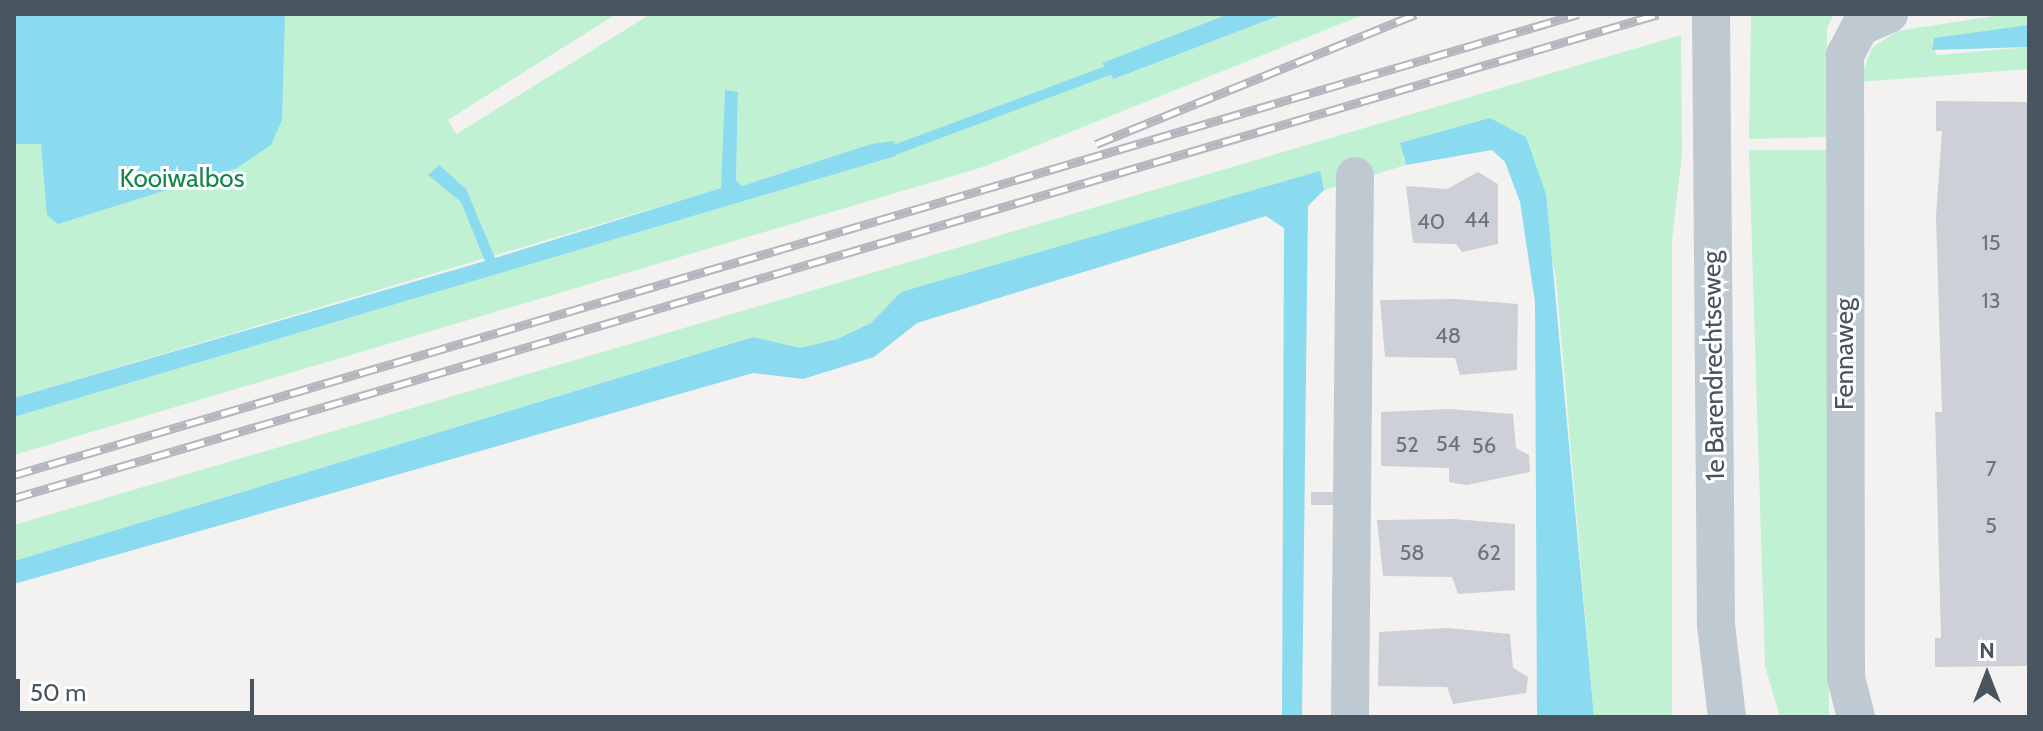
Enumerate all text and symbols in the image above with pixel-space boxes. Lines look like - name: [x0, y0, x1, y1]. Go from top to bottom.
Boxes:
- park label: Kooiwalbos: [120, 163, 244, 195]
- house number: 44: [1464, 207, 1490, 233]
- house number: 40: [1417, 209, 1445, 235]
- house number: 15: [1981, 230, 2001, 256]
- street label: 1e Barendrechtseweg: [1696, 251, 1732, 481]
- house number: 13: [1981, 288, 2001, 314]
- street label: Fennaweg: [1829, 298, 1861, 410]
- house number: 48: [1435, 323, 1461, 349]
- house number: 54: [1436, 431, 1460, 457]
- house number: 52: [1395, 432, 1419, 458]
- house number: 56: [1472, 433, 1496, 459]
- house number: 7: [1985, 456, 1997, 482]
- house number: 5: [1985, 513, 1997, 539]
- house number: 58: [1399, 540, 1425, 566]
- house number: 62: [1477, 540, 1501, 566]
- north arrow: [1947, 635, 2027, 715]
- text: N: [1979, 637, 1995, 664]
- scale bar: [20, 663, 258, 713]
- text: 50 m: [30, 678, 86, 707]

